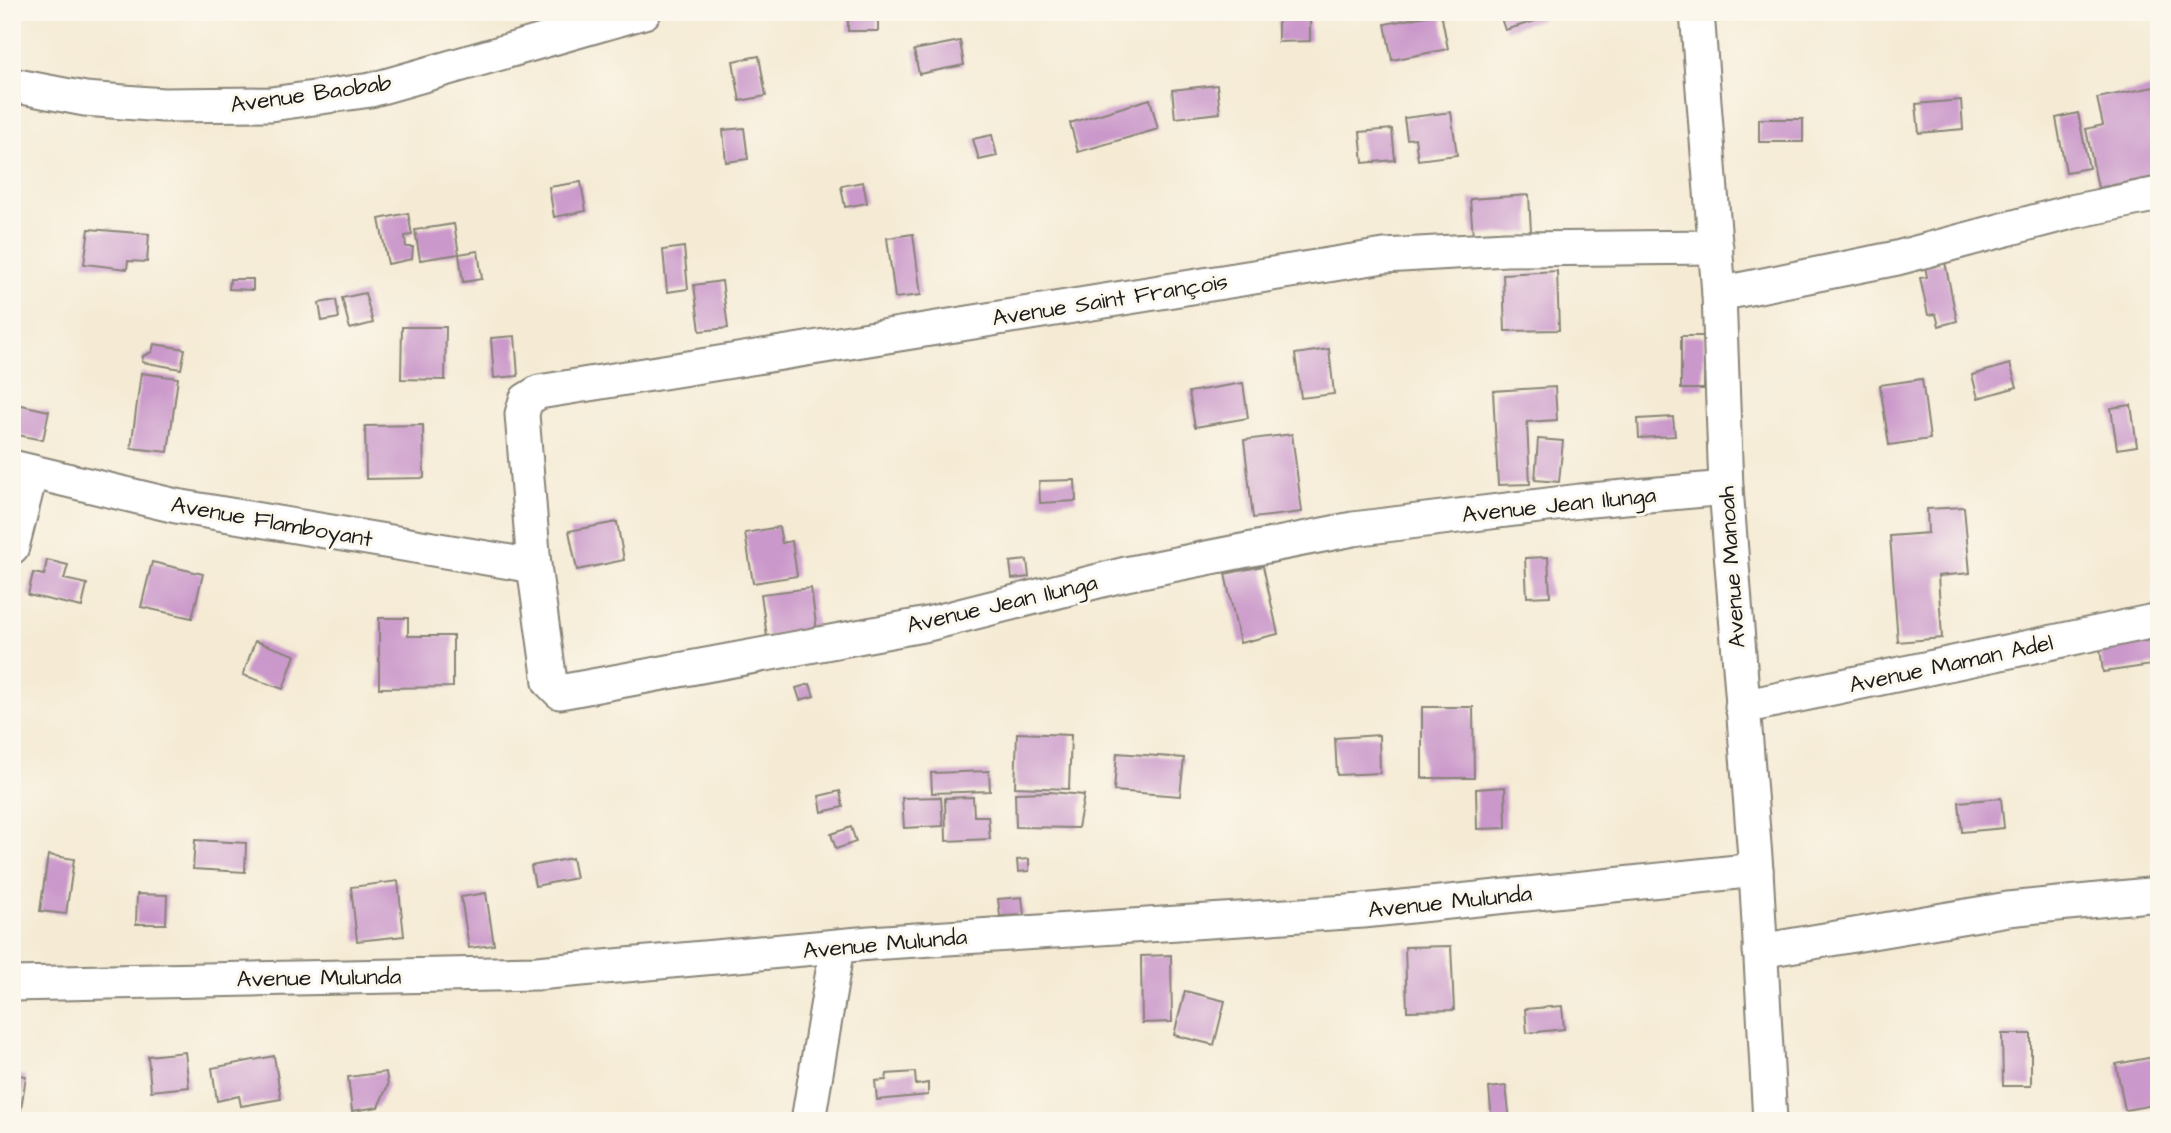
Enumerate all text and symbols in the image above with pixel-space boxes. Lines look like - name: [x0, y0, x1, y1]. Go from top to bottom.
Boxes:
- street label: Avenue Baobab: [228, 67, 394, 121]
- street label: Avenue Saint François: [990, 266, 1230, 334]
- street label: Avenue Jean Ilunga: [1460, 479, 1658, 532]
- street label: Avenue Manoah: [1710, 484, 1754, 649]
- street label: Avenue Flamboyant: [169, 489, 376, 557]
- street label: Avenue Jean Ilunga: [903, 566, 1101, 642]
- street label: Avenue Maman Adel: [1846, 627, 2056, 701]
- street label: Avenue Mulunda: [1366, 877, 1534, 927]
- street label: Avenue Mulunda: [801, 921, 969, 967]
- street label: Avenue Mulunda: [236, 961, 402, 995]

